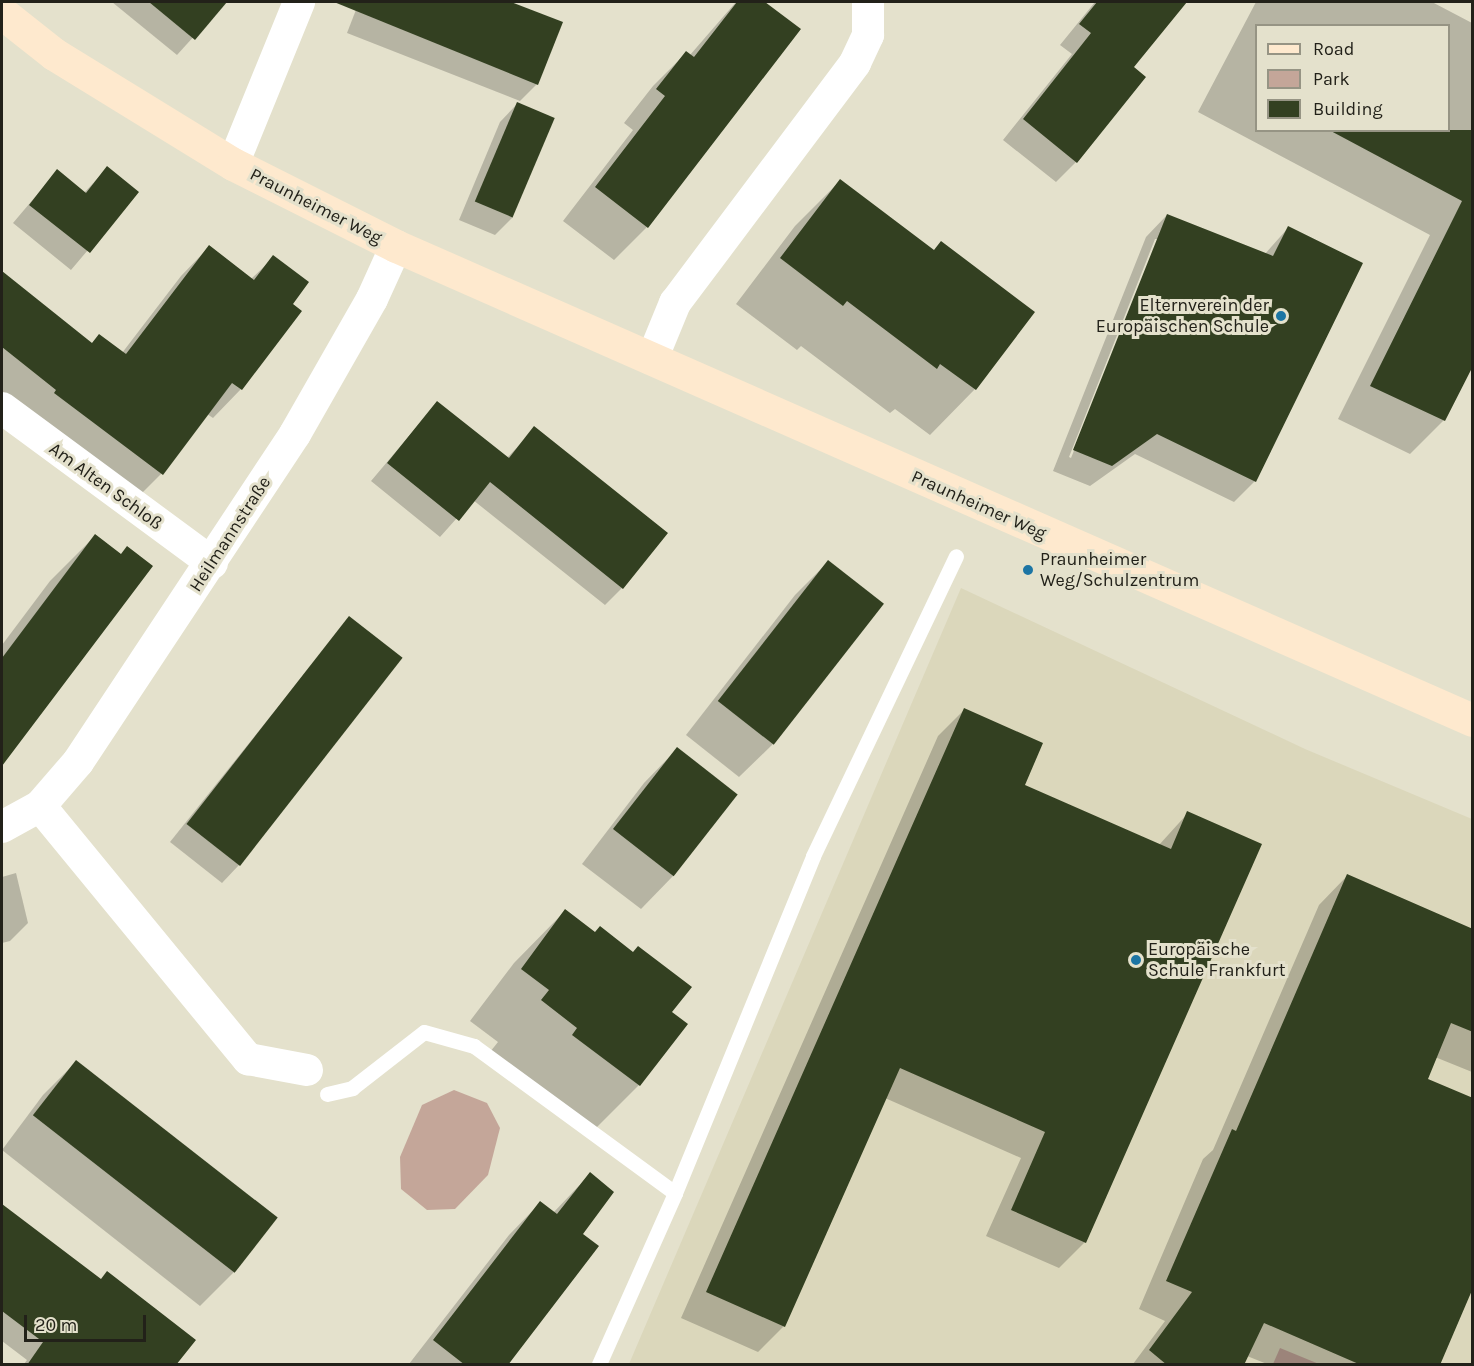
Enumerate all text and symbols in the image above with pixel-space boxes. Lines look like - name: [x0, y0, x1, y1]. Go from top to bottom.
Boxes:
- legend: [1255, 24, 1450, 132]
- text: Road: [1313, 38, 1354, 60]
- text: Park: [1313, 68, 1350, 90]
- text: Building: [1313, 98, 1383, 120]
- street label: Praunheimer Weg: [246, 163, 386, 249]
- place label: Elternverein der Europäischen Schule: [1096, 295, 1269, 338]
- marker: Elternverein der Europäischen Schule: [1274, 309, 1288, 323]
- street label: Am Alten Schloß: [45, 438, 167, 534]
- street label: Praunheimer Weg: [908, 466, 1050, 544]
- street label: Heilmannstraße: [185, 472, 275, 596]
- place label: Praunheimer Weg/Schulzentrum: [1040, 549, 1199, 592]
- marker: Praunheimer Weg/Schulzentrum: [1021, 563, 1035, 577]
- place label: Europäische Schule Frankfurt: [1148, 939, 1285, 982]
- marker: Europäische Schule Frankfurt: [1129, 953, 1143, 967]
- scale bar: [27, 1303, 148, 1341]
- text: 20 m: [35, 1314, 77, 1336]

